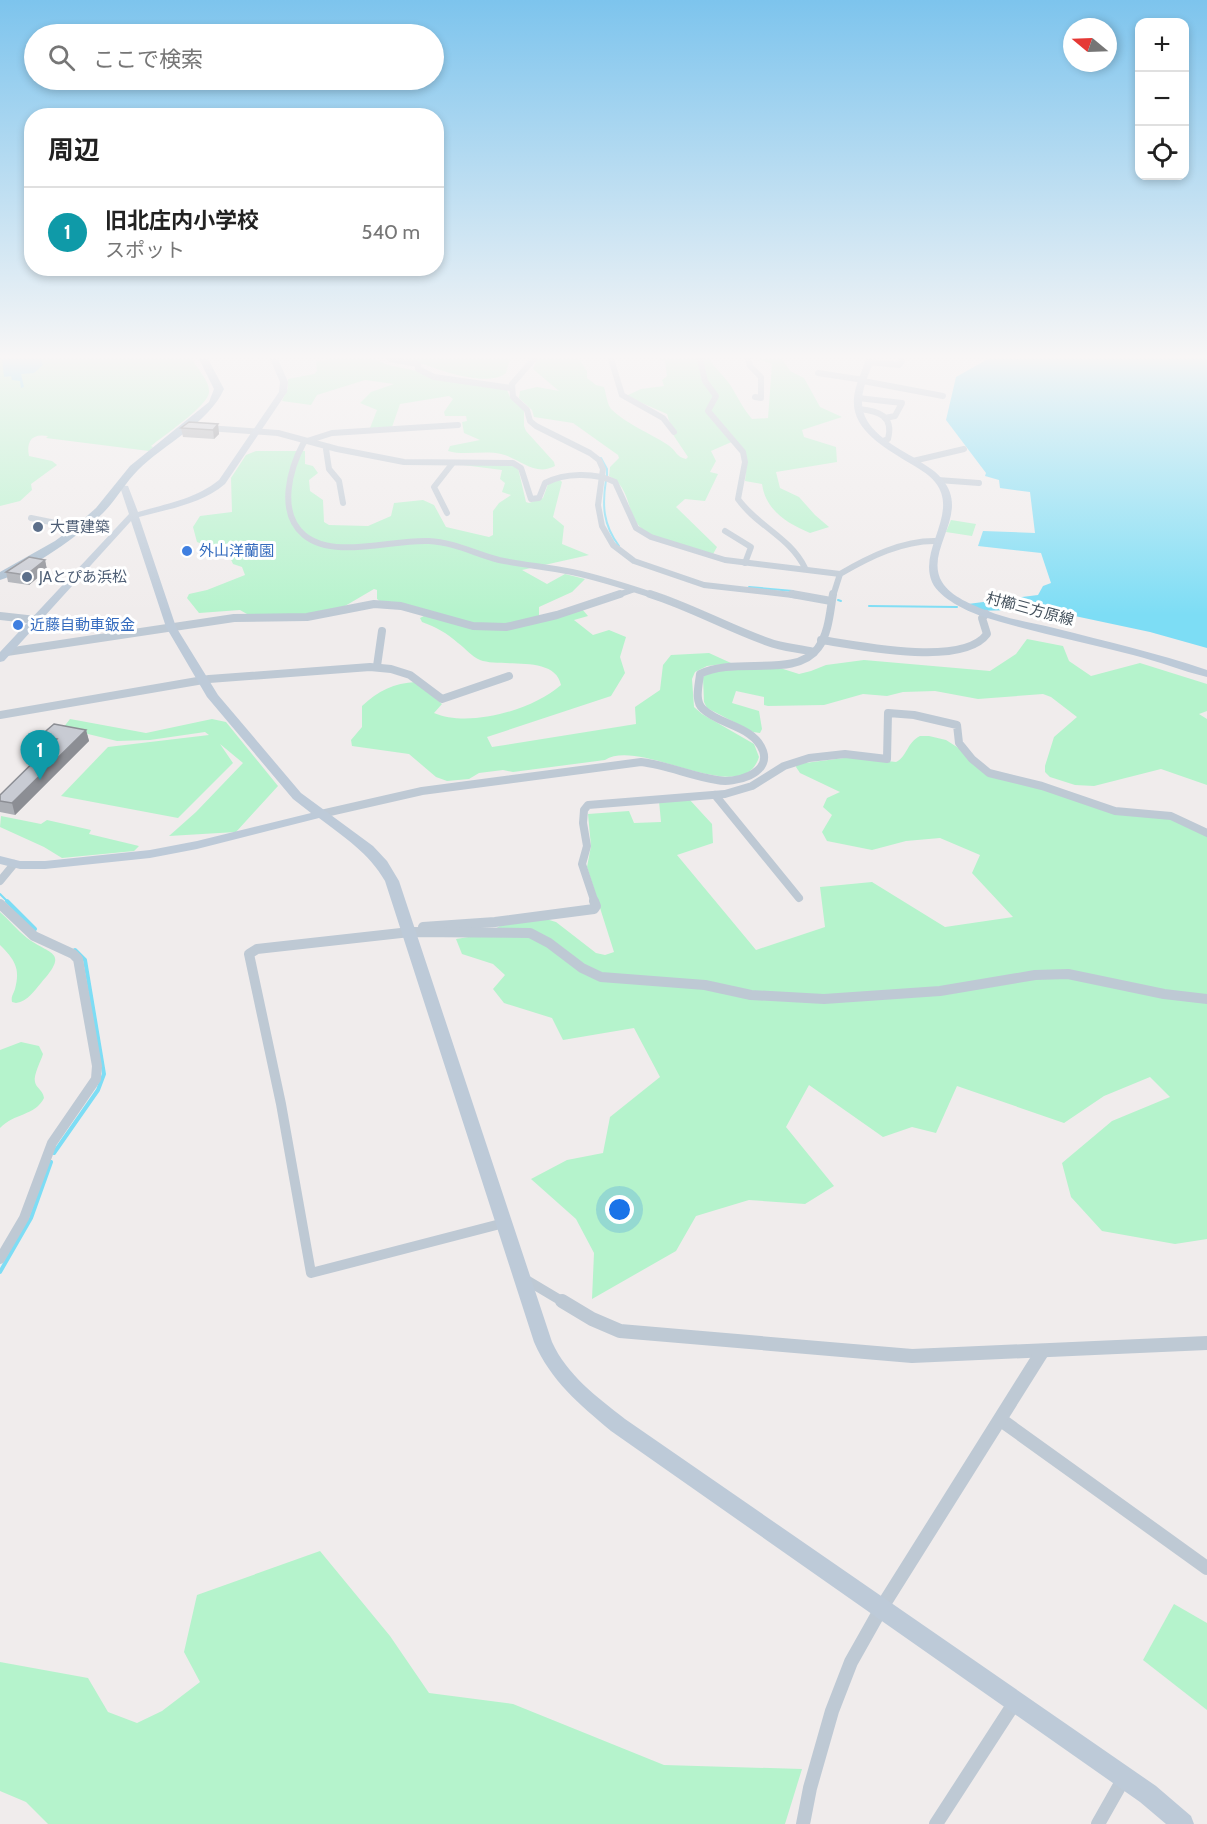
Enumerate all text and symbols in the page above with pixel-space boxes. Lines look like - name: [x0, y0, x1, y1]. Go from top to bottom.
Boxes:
- north arrow: [1063, 18, 1117, 72]
- map controls: [1135, 18, 1189, 180]
- button: +: [1135, 18, 1189, 72]
- search box: [24, 24, 444, 90]
- icon: search: [45, 41, 78, 74]
- text: ここで検索: [93, 46, 203, 73]
- button: −: [1135, 72, 1189, 126]
- button: locate: [1135, 126, 1189, 180]
- text: 周辺: [48, 134, 100, 166]
- text: 旧北庄内小学校: [105, 207, 259, 234]
- text: 1: [64, 220, 71, 244]
- text: 540 m: [362, 220, 420, 244]
- text: スポット: [105, 238, 185, 262]
- place label: 大貫建築: [50, 518, 110, 536]
- marker: 大貫建築: [31, 520, 45, 534]
- place label: 外山洋蘭園: [199, 542, 274, 560]
- marker: 外山洋蘭園: [180, 544, 194, 558]
- place label: JAとぴあ浜松: [38, 568, 127, 586]
- marker: JAとぴあ浜松: [20, 570, 34, 584]
- street label: 村櫛三方原線: [984, 589, 1076, 629]
- place label: 近藤自動車鈑金: [30, 616, 135, 634]
- marker: 近藤自動車鈑金: [11, 618, 25, 632]
- pin: 1: [20, 730, 60, 780]
- your location: [605, 1195, 634, 1224]

